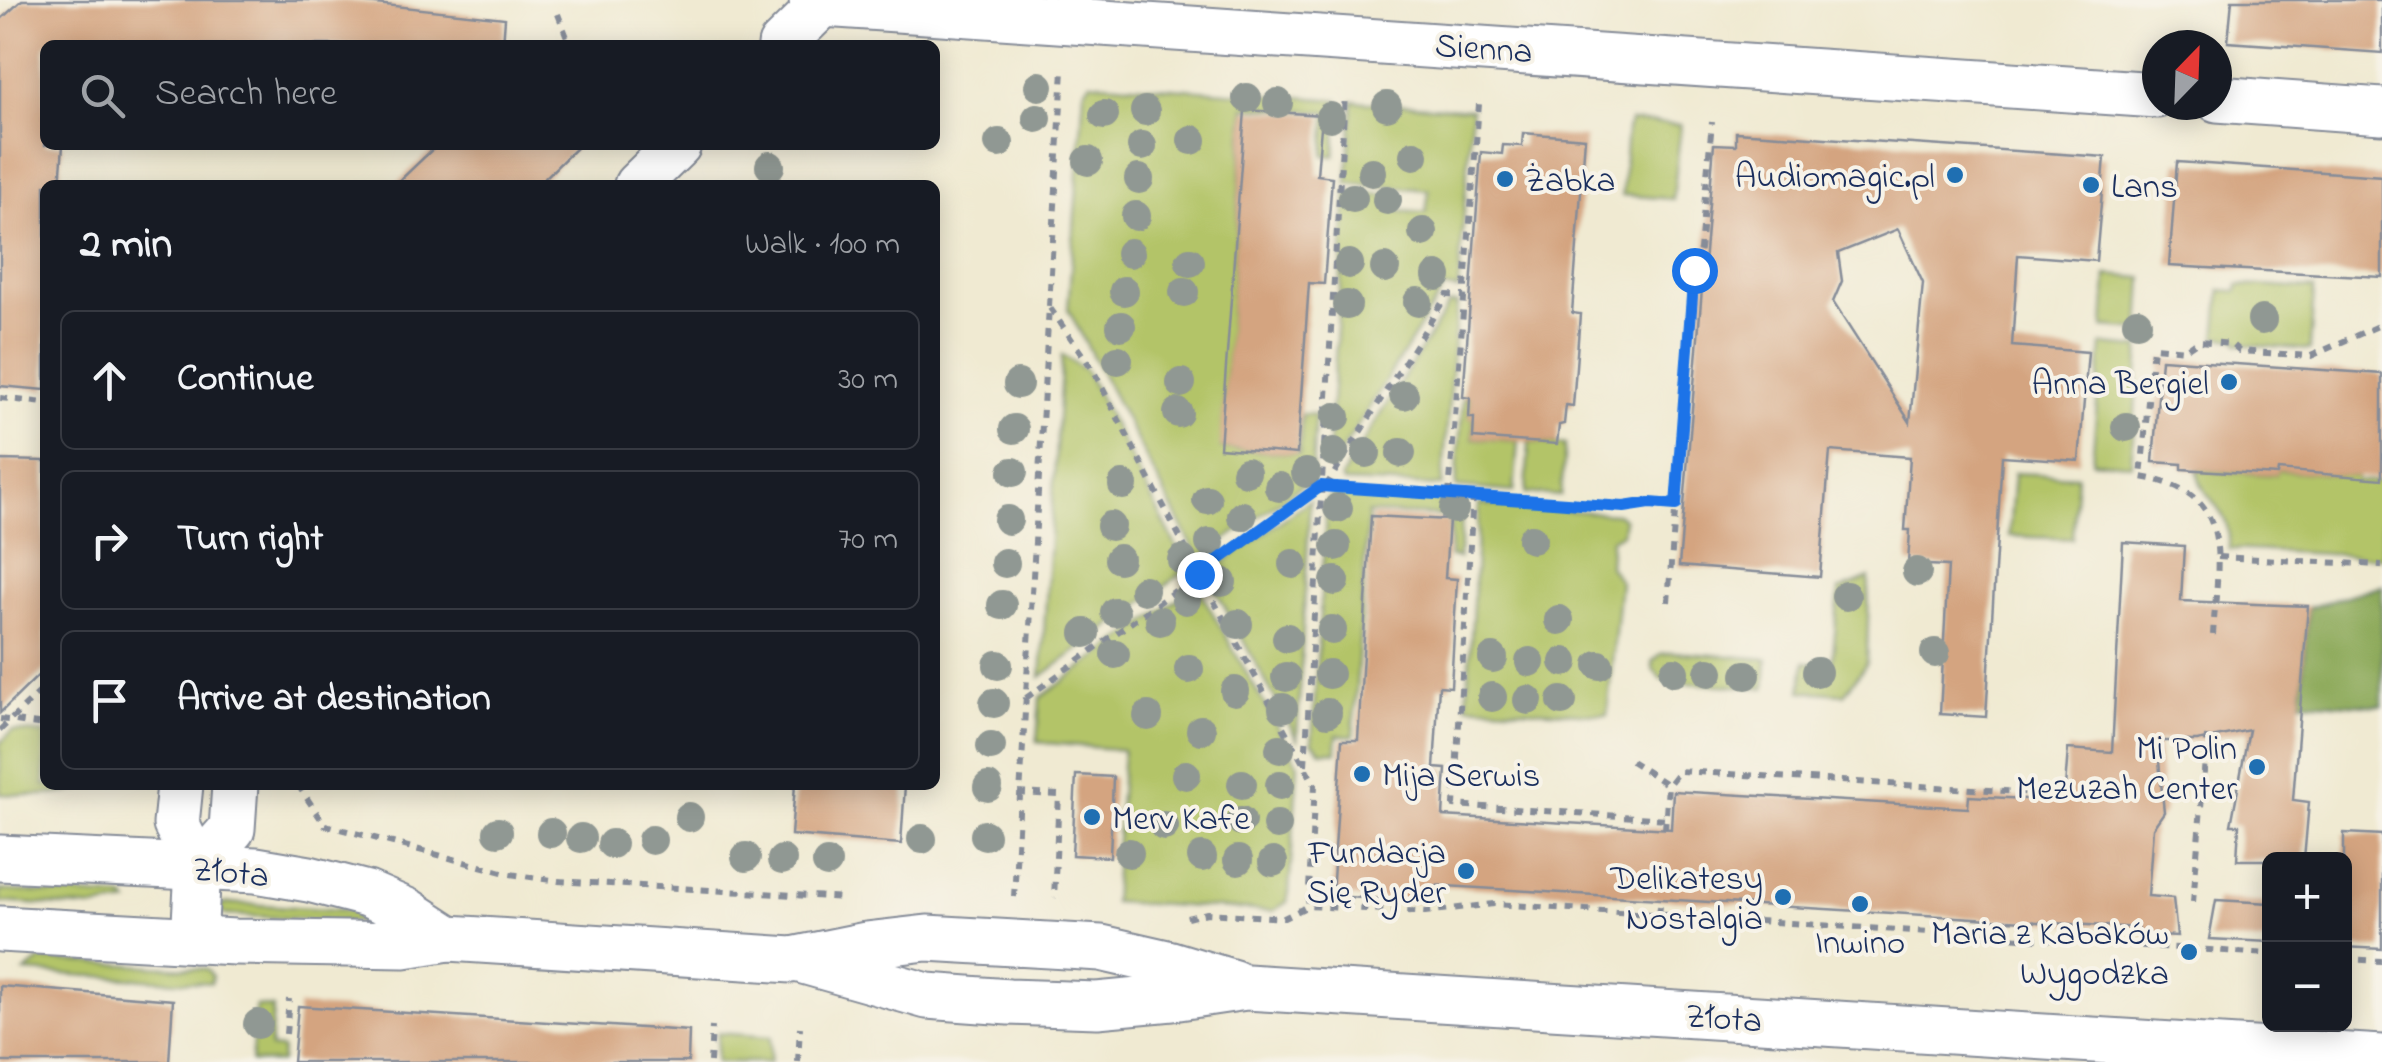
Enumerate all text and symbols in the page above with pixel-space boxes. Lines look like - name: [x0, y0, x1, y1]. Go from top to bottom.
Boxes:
- street label: Sienna: [1433, 22, 1534, 79]
- north arrow: [2142, 30, 2232, 120]
- search box: [40, 40, 940, 150]
- text: Search here: [155, 67, 337, 123]
- icon: search: [75, 68, 130, 123]
- place label: Audiomagic.pl: [1735, 153, 1935, 204]
- place label: Żabka: [1525, 157, 1615, 208]
- place label: Lans: [2111, 163, 2178, 214]
- marker: Audiomagic.pl: [1944, 164, 1966, 186]
- marker: Żabka: [1494, 168, 1516, 190]
- marker: Lans: [2080, 174, 2102, 196]
- text: 2 min: [80, 215, 172, 276]
- text: Walk · 100 m: [745, 222, 900, 269]
- route start: [1672, 248, 1718, 294]
- text: Continue: [177, 352, 313, 408]
- icon: ahead: [82, 353, 137, 408]
- text: 30 m: [838, 357, 898, 404]
- place label: Anna Bergiel: [2032, 360, 2209, 411]
- marker: Anna Bergiel: [2218, 371, 2240, 393]
- text: Turn right: [177, 512, 323, 568]
- icon: right: [82, 513, 137, 568]
- text: 70 m: [838, 517, 898, 564]
- route end: [1177, 552, 1223, 598]
- text: Arrive at destination: [177, 672, 491, 728]
- icon: arrive: [82, 673, 137, 728]
- place label: Mi Polin Mezuzah Center: [2016, 725, 2237, 816]
- place label: Mija Serwis: [1382, 752, 1540, 803]
- marker: Mi Polin Mezuzah Center: [2246, 756, 2268, 778]
- marker: Mija Serwis: [1351, 763, 1373, 785]
- place label: Merv Kafe: [1112, 795, 1250, 846]
- marker: Merv Kafe: [1081, 806, 1103, 828]
- place label: Fundacja Się Ryder: [1307, 829, 1446, 920]
- street label: Złota: [190, 846, 271, 903]
- map controls: [2262, 852, 2352, 1032]
- button: +: [2262, 852, 2352, 942]
- place label: Delikatesy Nostalgia: [1610, 855, 1763, 946]
- marker: Fundacja Się Ryder: [1455, 860, 1477, 882]
- marker: Delikatesy Nostalgia: [1772, 886, 1794, 908]
- marker: Inwino: [1849, 893, 1871, 915]
- place label: Maria z Kabaków Wygodzka: [1931, 910, 2169, 1001]
- place label: Inwino: [1815, 919, 1905, 970]
- marker: Maria z Kabaków Wygodzka: [2178, 941, 2200, 963]
- button: −: [2262, 942, 2352, 1032]
- street label: Złota: [1684, 992, 1764, 1049]

